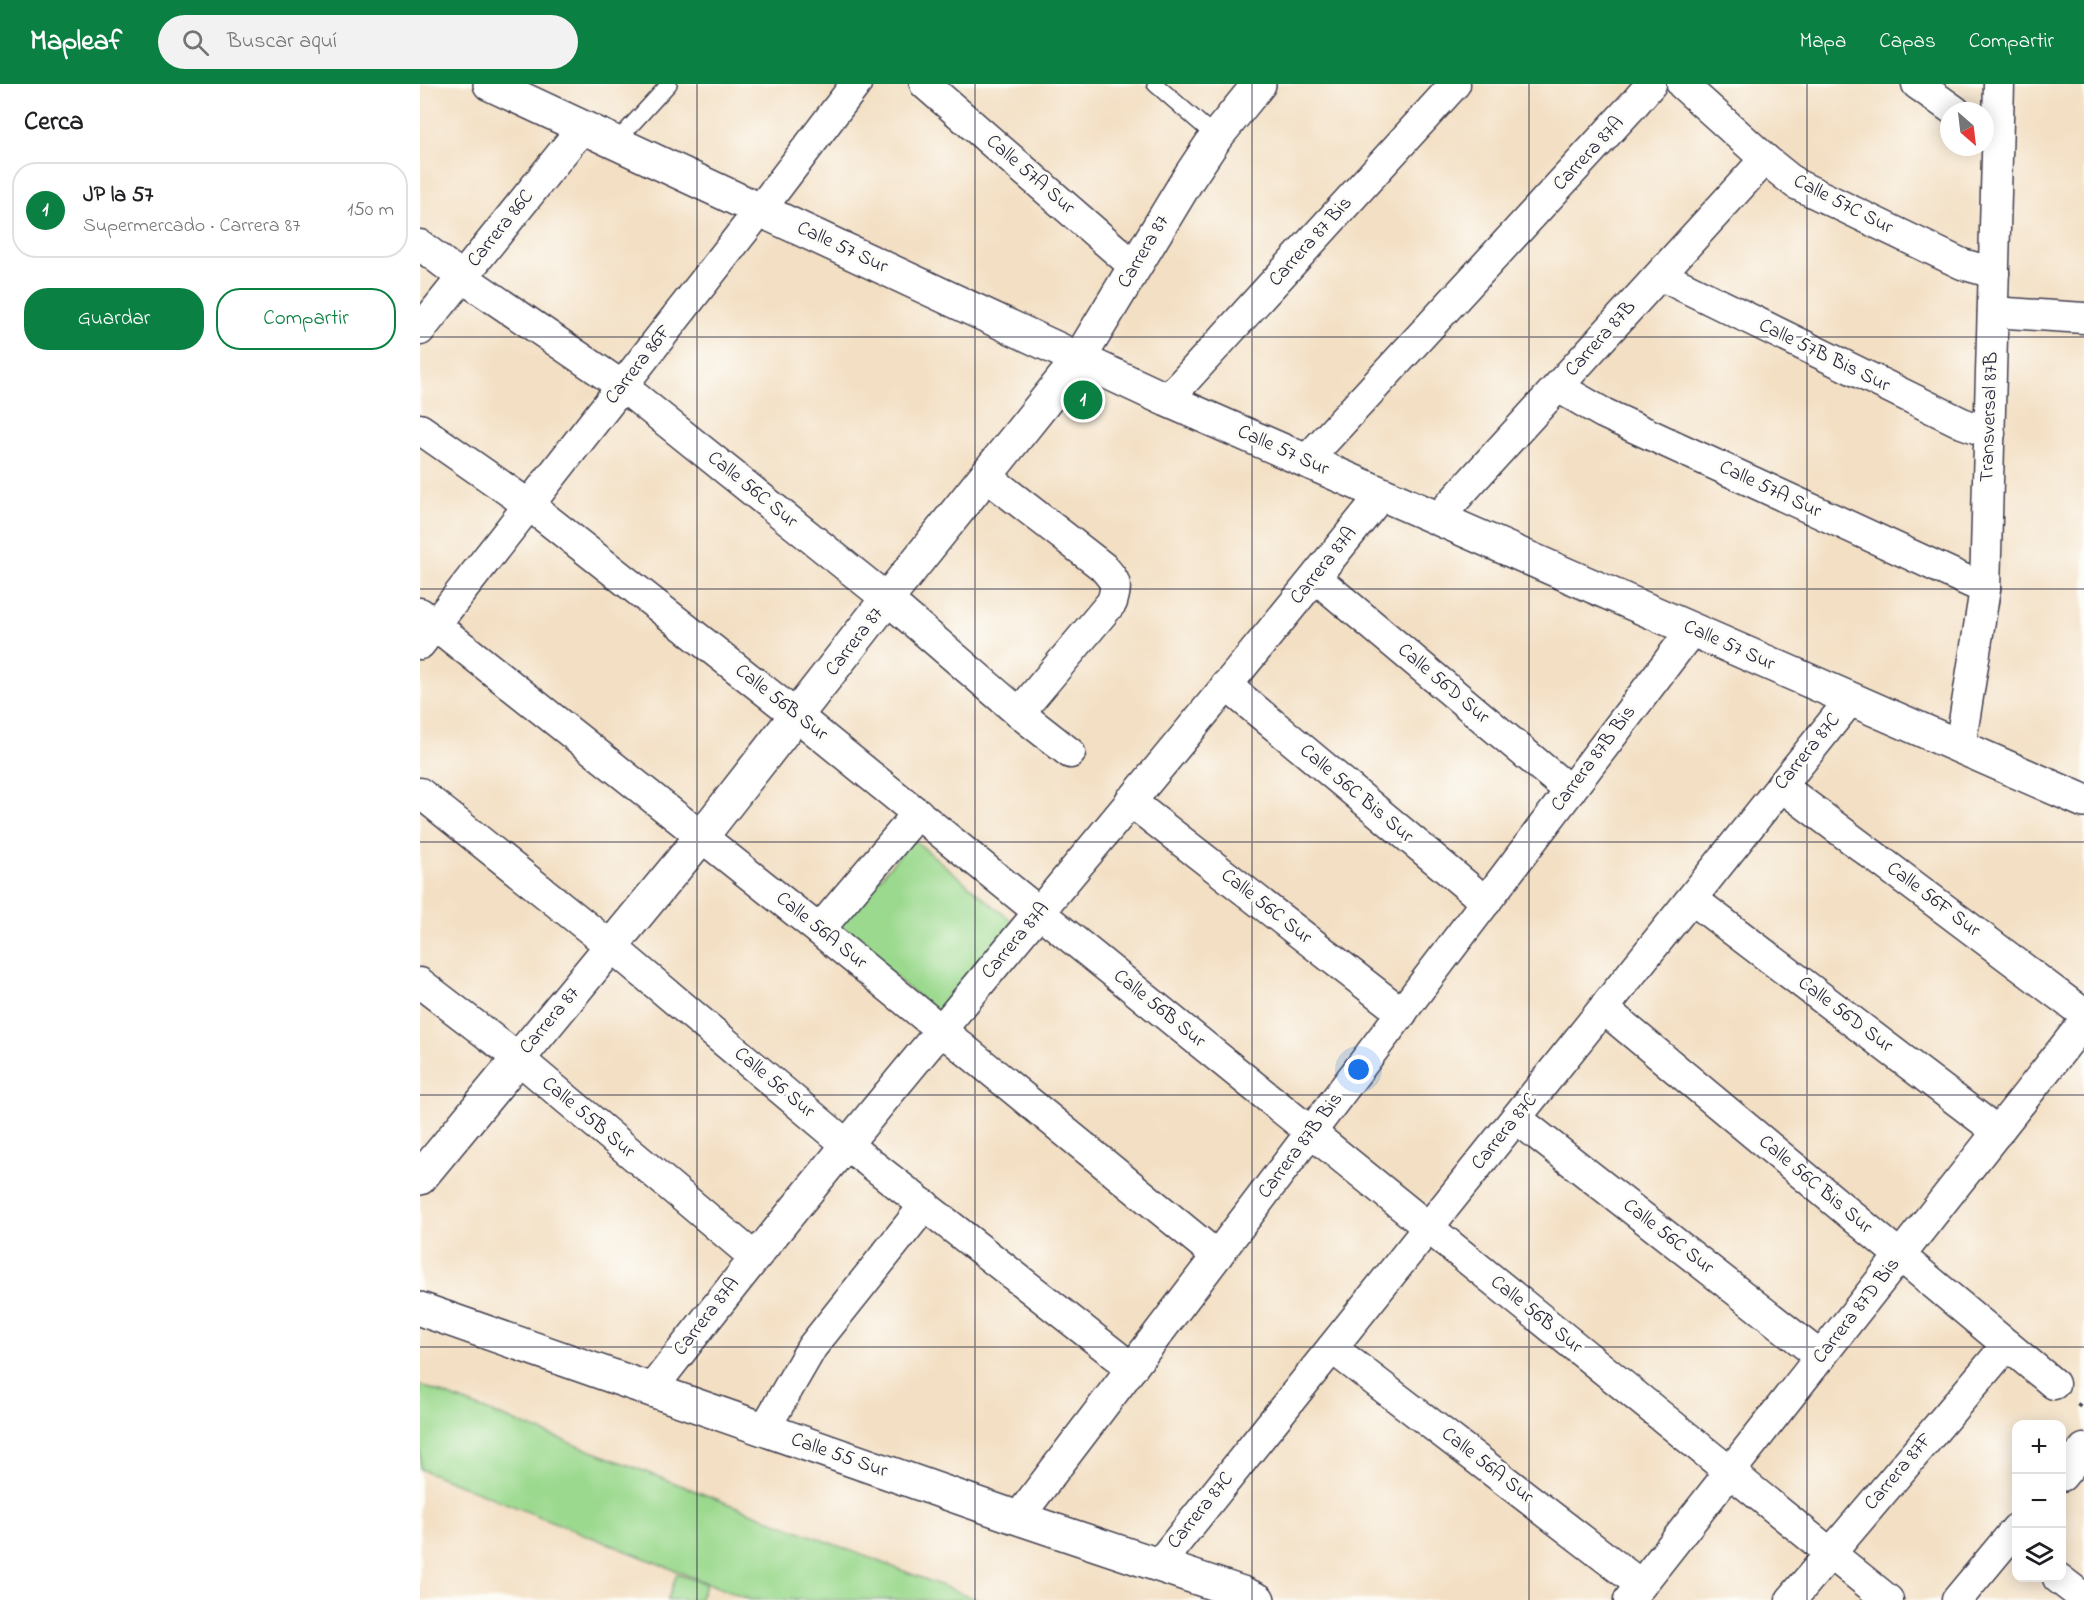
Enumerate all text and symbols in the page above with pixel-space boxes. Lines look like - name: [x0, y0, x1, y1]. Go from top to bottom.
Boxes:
- search box: [158, 15, 578, 69]
- text: Mapleaf: [30, 22, 122, 63]
- icon: search: [179, 26, 212, 59]
- text: Buscar aquí: [227, 26, 337, 58]
- text: Mapa: [1799, 27, 1846, 57]
- text: Capas: [1879, 27, 1936, 57]
- text: Compartir: [1969, 27, 2054, 57]
- north arrow: [1940, 102, 1994, 156]
- text: Cerca: [24, 104, 84, 142]
- street label: Carrera 87A: [1547, 110, 1631, 198]
- street label: Calle 57A Sur: [979, 128, 1082, 223]
- street label: Calle 57C Sur: [1788, 167, 1899, 243]
- text: JP la 57: [83, 180, 153, 212]
- street label: Carrera 86C: [461, 184, 541, 274]
- street label: Carrera 87 Bis: [1262, 190, 1360, 294]
- text: 1: [42, 196, 49, 225]
- text: 150 m: [347, 196, 394, 225]
- street label: Carrera 87: [1111, 210, 1177, 294]
- text: Supermercado · Carrera 87: [83, 212, 300, 241]
- street label: Calle 57 Sur: [792, 214, 893, 282]
- button: Guardar: [24, 288, 204, 350]
- button: Compartir: [216, 288, 396, 350]
- street label: Carrera 87B: [1559, 294, 1643, 384]
- street label: Calle 57B Bis Sur: [1753, 312, 1895, 401]
- street label: Carrera 86F: [599, 319, 680, 411]
- street label: Transversal 87B: [1973, 351, 2007, 483]
- pin: 1: [1064, 378, 1102, 422]
- street label: Calle 57 Sur: [1233, 418, 1334, 484]
- street label: Calle 56C Sur: [700, 444, 804, 536]
- street label: Calle 57A Sur: [1714, 454, 1827, 527]
- street label: Carrera 87A: [1283, 521, 1365, 611]
- street label: Carrera 87: [819, 601, 891, 683]
- street label: Calle 57 Sur: [1679, 613, 1780, 679]
- street label: Calle 56D Sur: [1390, 637, 1496, 732]
- street label: Calle 56B Sur: [728, 657, 835, 749]
- street label: Carrera 87B Bis: [1544, 700, 1644, 818]
- street label: Carrera 87C: [1768, 707, 1848, 797]
- street label: Calle 56C Bis Sur: [1293, 737, 1420, 851]
- street label: Calle 56F Sur: [1880, 855, 1987, 945]
- street label: Calle 56C Sur: [1214, 862, 1319, 953]
- street label: Calle 56A Sur: [769, 885, 874, 978]
- street label: Carrera 87A: [975, 896, 1057, 986]
- street label: Calle 56B Sur: [1107, 963, 1212, 1056]
- street label: Calle 56D Sur: [1791, 969, 1899, 1061]
- street label: Carrera 87: [513, 981, 587, 1061]
- street label: Calle 56 Sur: [727, 1040, 822, 1126]
- your location: [1344, 1055, 1373, 1084]
- street label: Calle 55B Sur: [535, 1070, 642, 1166]
- street label: Carrera 87B Bis: [1251, 1087, 1351, 1205]
- street label: Carrera 87C: [1465, 1087, 1545, 1177]
- street label: Calle 56C Bis Sur: [1752, 1128, 1879, 1242]
- street label: Calle 56C Sur: [1616, 1192, 1721, 1283]
- street label: Carrera 87D Bis: [1806, 1252, 1908, 1370]
- street label: Calle 56B Sur: [1484, 1269, 1589, 1362]
- street label: Carrera 87A: [667, 1271, 747, 1363]
- map controls: [2012, 1420, 2066, 1582]
- button: +: [2012, 1420, 2066, 1474]
- street label: Calle 56A Sur: [1435, 1421, 1540, 1512]
- street label: Calle 55 Sur: [787, 1426, 892, 1486]
- street label: Carrera 87F: [1858, 1427, 1940, 1517]
- street label: Carrera 87C: [1161, 1466, 1241, 1556]
- button: −: [2012, 1474, 2066, 1528]
- button: layers: [2012, 1528, 2066, 1582]

